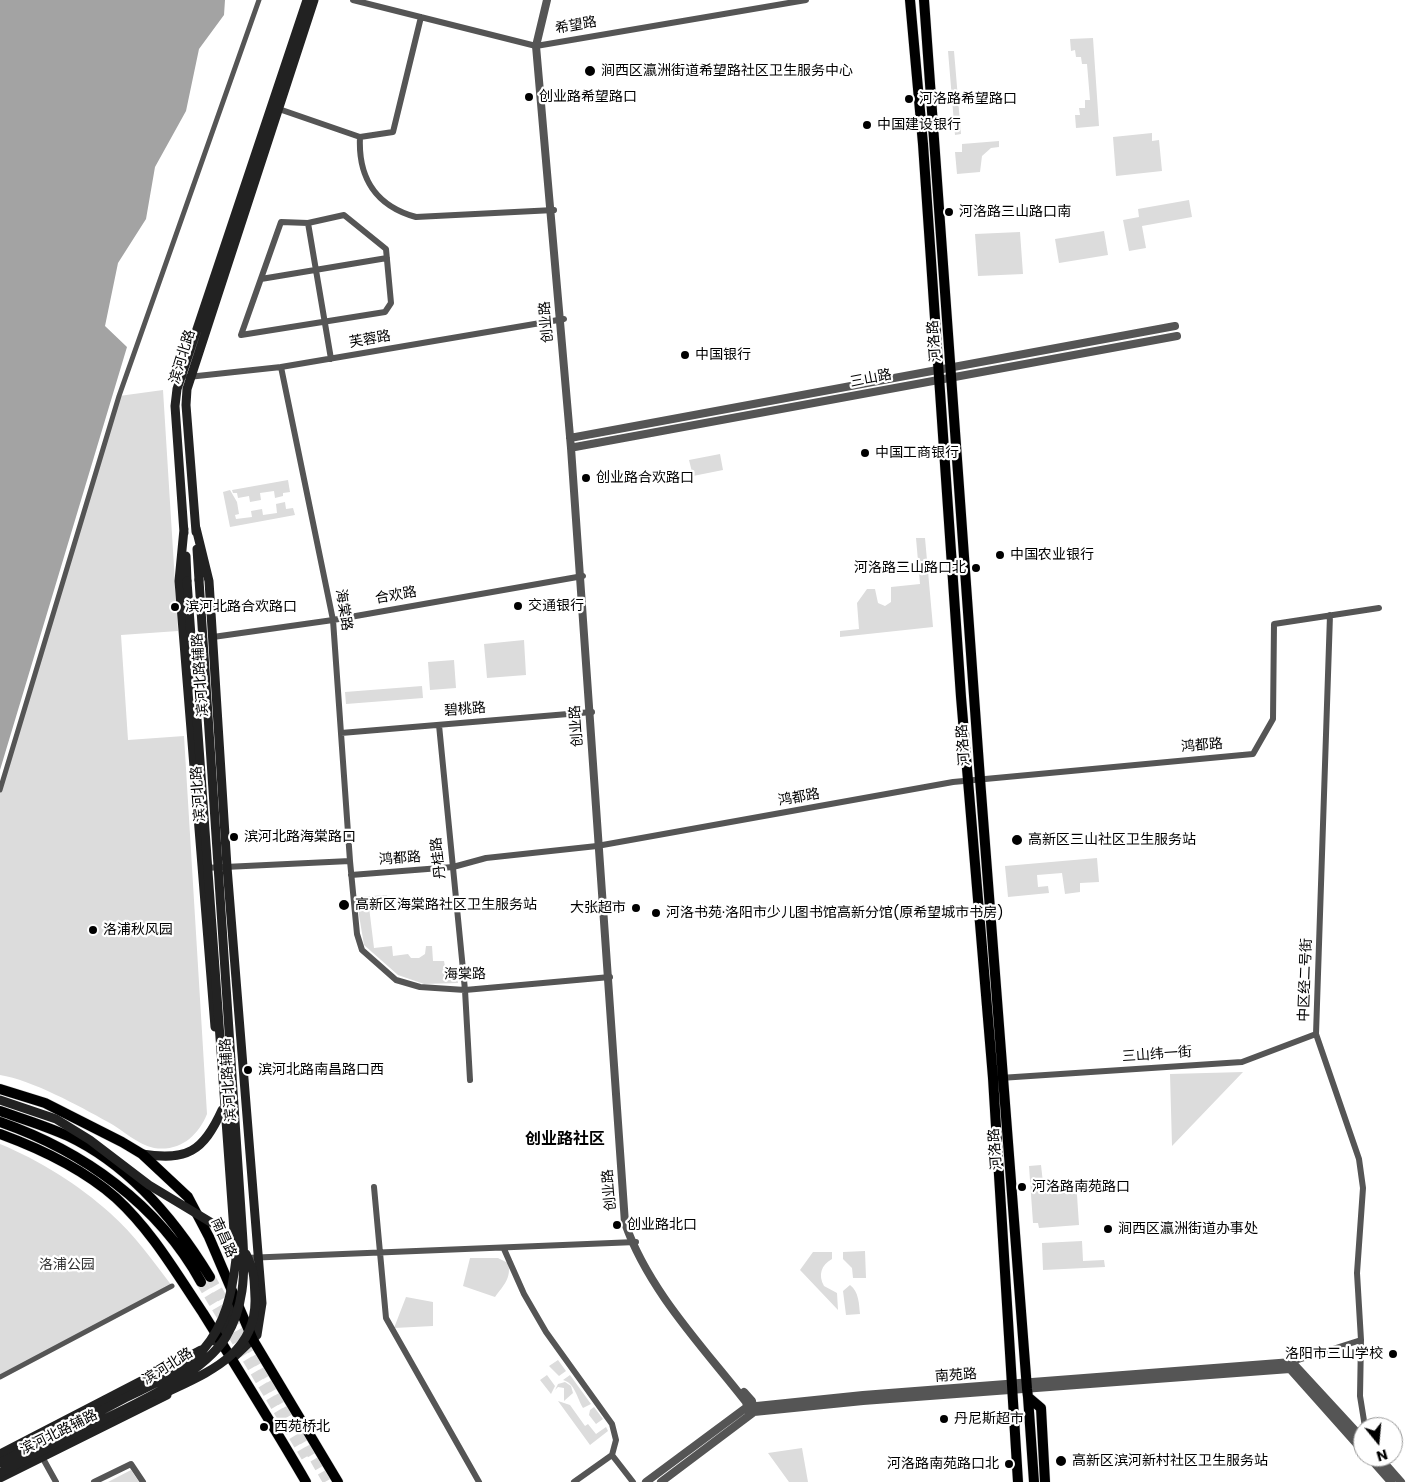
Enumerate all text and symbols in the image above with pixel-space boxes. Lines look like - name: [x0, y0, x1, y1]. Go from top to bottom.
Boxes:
- street label: 希望路: [554, 14, 598, 38]
- place label: 涧西区瀛洲街道希望路社区卫生服务中心: [601, 63, 853, 79]
- marker: 涧西区瀛洲街道希望路社区卫生服务中心: [583, 64, 597, 78]
- place label: 创业路希望路口: [539, 89, 637, 105]
- marker: 创业路希望路口: [523, 91, 535, 103]
- place label: 河洛路希望路口: [919, 91, 1017, 107]
- marker: 河洛路希望路口: [903, 93, 915, 105]
- place label: 中国建设银行: [877, 117, 961, 133]
- marker: 中国建设银行: [861, 119, 873, 131]
- place label: 河洛路三山路口南: [959, 204, 1071, 220]
- marker: 河洛路三山路口南: [943, 206, 955, 218]
- street label: 创业路: [537, 300, 557, 344]
- street label: 河洛路: [925, 319, 945, 363]
- street label: 滨河北路: [167, 328, 199, 386]
- street label: 芙蓉路: [348, 328, 392, 352]
- place label: 中国银行: [695, 347, 751, 363]
- marker: 中国银行: [679, 349, 691, 361]
- street label: 三山路: [849, 367, 893, 391]
- place label: 中国工商银行: [875, 445, 959, 461]
- marker: 中国工商银行: [859, 447, 871, 459]
- place label: 创业路合欢路口: [596, 470, 694, 486]
- marker: 创业路合欢路口: [580, 472, 592, 484]
- place label: 中国农业银行: [1010, 547, 1094, 563]
- marker: 中国农业银行: [994, 549, 1006, 561]
- place label: 河洛路三山路口北: [854, 560, 966, 576]
- marker: 河洛路三山路口北: [970, 562, 982, 574]
- street label: 合欢路: [374, 584, 418, 608]
- street label: 海棠路: [331, 588, 355, 632]
- place label: 交通银行: [528, 598, 584, 614]
- place label: 滨河北路合欢路口: [185, 599, 297, 615]
- marker: 交通银行: [512, 600, 524, 612]
- marker: 滨河北路合欢路口: [169, 601, 181, 613]
- street label: 滨河北路辅路: [190, 633, 212, 717]
- street label: 碧桃路: [443, 700, 487, 720]
- street label: 创业路: [567, 704, 587, 748]
- street label: 河洛路: [954, 723, 974, 767]
- street label: 鸿都路: [1180, 736, 1224, 756]
- street label: 滨河北路: [189, 765, 209, 823]
- street label: 鸿都路: [777, 786, 821, 810]
- place label: 滨河北路海棠路口: [244, 829, 356, 845]
- marker: 滨河北路海棠路口: [228, 831, 240, 843]
- place label: 高新区三山社区卫生服务站: [1028, 832, 1196, 848]
- marker: 高新区三山社区卫生服务站: [1010, 833, 1024, 847]
- street label: 丹桂路: [428, 836, 450, 880]
- street label: 鸿都路: [378, 849, 422, 869]
- place label: 高新区海棠路社区卫生服务站: [355, 897, 537, 913]
- marker: 高新区海棠路社区卫生服务站: [337, 898, 351, 912]
- place label: 大张超市: [570, 900, 626, 916]
- marker: 大张超市: [630, 902, 642, 914]
- place label: 河洛书苑·洛阳市少儿图书馆高新分馆(原希望城市书房): [666, 905, 1004, 921]
- marker: 河洛书苑·洛阳市少儿图书馆高新分馆(原希望城市书房): [650, 907, 662, 919]
- place label: 洛浦秋风园: [103, 922, 173, 938]
- marker: 洛浦秋风园: [87, 924, 99, 936]
- street label: 中区经二号街: [1296, 938, 1316, 1022]
- street label: 海棠路: [444, 966, 486, 984]
- street label: 滨河北路辅路: [218, 1038, 240, 1122]
- street label: 三山纬一街: [1121, 1044, 1193, 1066]
- place label: 滨河北路南昌路口西: [258, 1062, 384, 1078]
- marker: 滨河北路南昌路口西: [242, 1064, 254, 1076]
- street label: 河洛路: [986, 1127, 1006, 1171]
- district label: 创业路社区: [525, 1130, 605, 1150]
- street label: 创业路: [600, 1168, 620, 1212]
- place label: 河洛路南苑路口: [1032, 1179, 1130, 1195]
- marker: 河洛路南苑路口: [1016, 1181, 1028, 1193]
- street label: 南昌路: [207, 1215, 239, 1261]
- place label: 创业路北口: [627, 1217, 697, 1233]
- marker: 创业路北口: [611, 1219, 623, 1231]
- place label: 涧西区瀛洲街道办事处: [1118, 1221, 1258, 1237]
- marker: 涧西区瀛洲街道办事处: [1102, 1223, 1114, 1235]
- park label: 洛浦公园: [39, 1257, 95, 1273]
- street label: 滨河北路: [140, 1345, 196, 1389]
- place label: 洛阳市三山学校: [1285, 1346, 1383, 1362]
- marker: 洛阳市三山学校: [1387, 1348, 1399, 1360]
- street label: 南苑路: [934, 1366, 978, 1386]
- street label: 滨河北路辅路: [18, 1407, 100, 1459]
- place label: 丹尼斯超市: [954, 1411, 1024, 1427]
- marker: 丹尼斯超市: [938, 1413, 950, 1425]
- north arrow: [1353, 1417, 1403, 1467]
- place label: 西苑桥北: [274, 1419, 330, 1435]
- marker: 西苑桥北: [258, 1421, 270, 1433]
- text: N: [1374, 1444, 1390, 1466]
- place label: 高新区滨河新村社区卫生服务站: [1072, 1453, 1268, 1469]
- marker: 高新区滨河新村社区卫生服务站: [1054, 1454, 1068, 1468]
- place label: 河洛路南苑路口北: [887, 1456, 999, 1472]
- marker: 河洛路南苑路口北: [1003, 1458, 1015, 1470]

